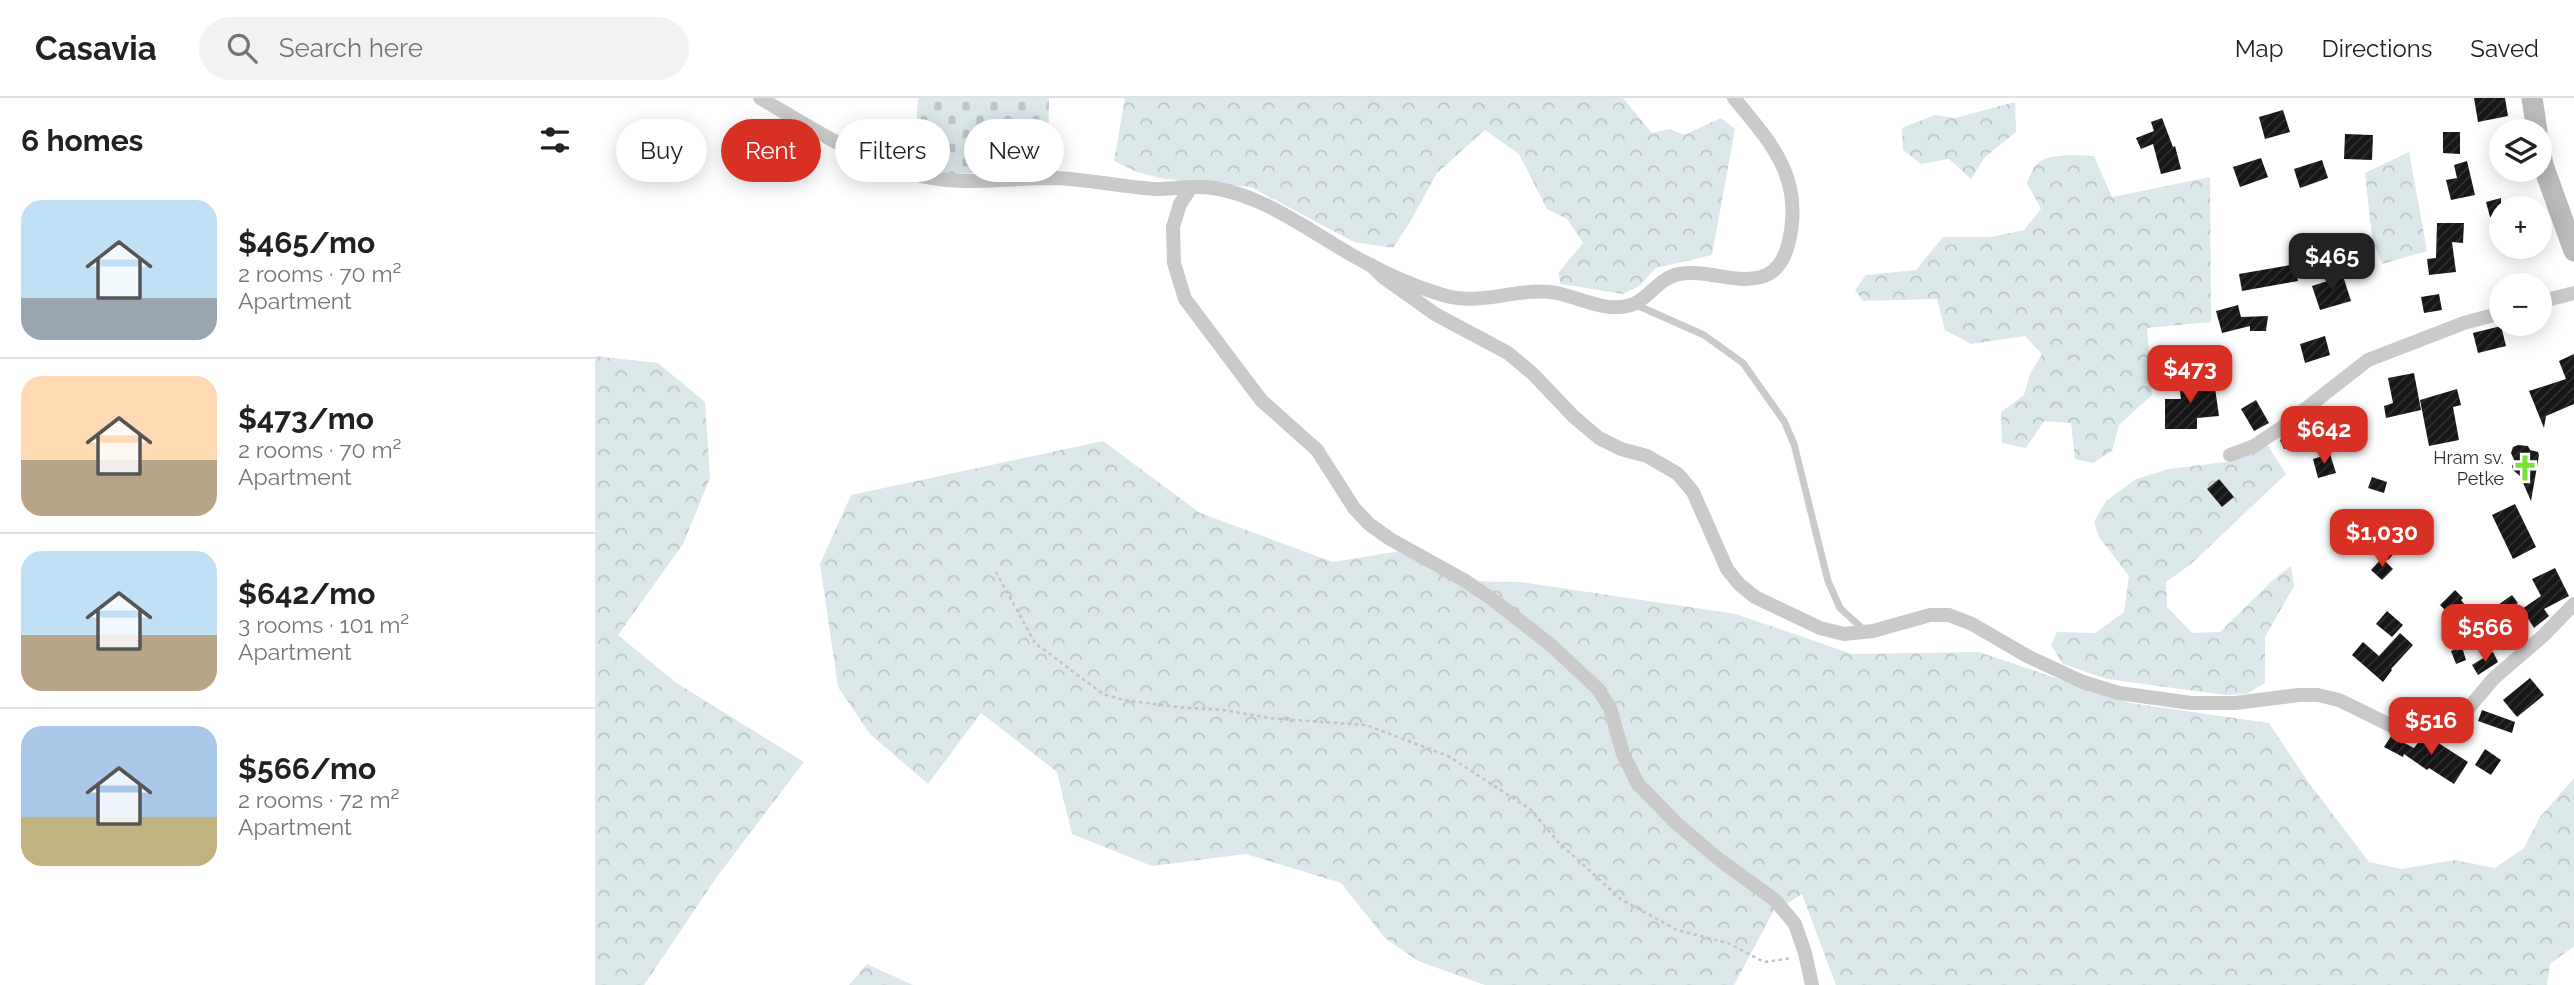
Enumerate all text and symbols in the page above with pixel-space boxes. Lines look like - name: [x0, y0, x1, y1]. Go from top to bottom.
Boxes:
- search box: [199, 17, 689, 80]
- text: Casavia: [35, 29, 157, 68]
- icon: search: [223, 29, 261, 67]
- text: Search here: [279, 33, 423, 63]
- text: Map: [2235, 34, 2284, 63]
- text: Directions: [2322, 34, 2432, 63]
- text: Saved: [2470, 34, 2539, 63]
- chip: Buy: [616, 119, 707, 182]
- chip: Rent: [721, 119, 821, 182]
- chip: Filters: [835, 119, 950, 182]
- chip: New: [964, 119, 1064, 182]
- map controls: [2489, 119, 2552, 336]
- button: layers: [2489, 119, 2552, 182]
- icon: filters: [536, 121, 574, 159]
- text: 6 homes: [21, 123, 143, 158]
- button: +: [2489, 196, 2552, 259]
- text: $465/mo: [238, 225, 375, 260]
- icon: home: [77, 228, 161, 312]
- pin: $465: [2291, 234, 2373, 293]
- text: $465: [2305, 242, 2359, 269]
- text: 2 rooms · 70 m²: [238, 260, 401, 287]
- button: −: [2489, 273, 2552, 336]
- text: Apartment: [238, 287, 352, 314]
- pin: $473: [2149, 345, 2231, 405]
- text: $473: [2163, 354, 2217, 381]
- text: $473/mo: [238, 401, 374, 436]
- icon: home: [77, 404, 161, 488]
- pin: $642: [2283, 406, 2365, 466]
- text: $642: [2297, 415, 2351, 442]
- text: 2 rooms · 70 m²: [238, 436, 401, 463]
- place label: Hram sv. Petke: [2433, 447, 2504, 489]
- church icon: Hram sv. Petke: [2510, 453, 2540, 483]
- text: Apartment: [238, 463, 352, 490]
- pin: $1,030: [2325, 510, 2439, 569]
- text: $1,030: [2346, 518, 2418, 545]
- text: $642/mo: [238, 576, 375, 611]
- icon: home: [77, 579, 161, 663]
- pin: $566: [2444, 604, 2526, 664]
- text: 3 rooms · 101 m²: [238, 611, 409, 638]
- text: $566: [2457, 613, 2513, 640]
- text: Apartment: [238, 638, 352, 665]
- pin: $516: [2390, 698, 2472, 757]
- text: $516: [2405, 706, 2457, 733]
- text: $566/mo: [238, 751, 376, 786]
- icon: home: [77, 754, 161, 838]
- text: 2 rooms · 72 m²: [238, 786, 399, 813]
- text: Apartment: [238, 813, 352, 840]

